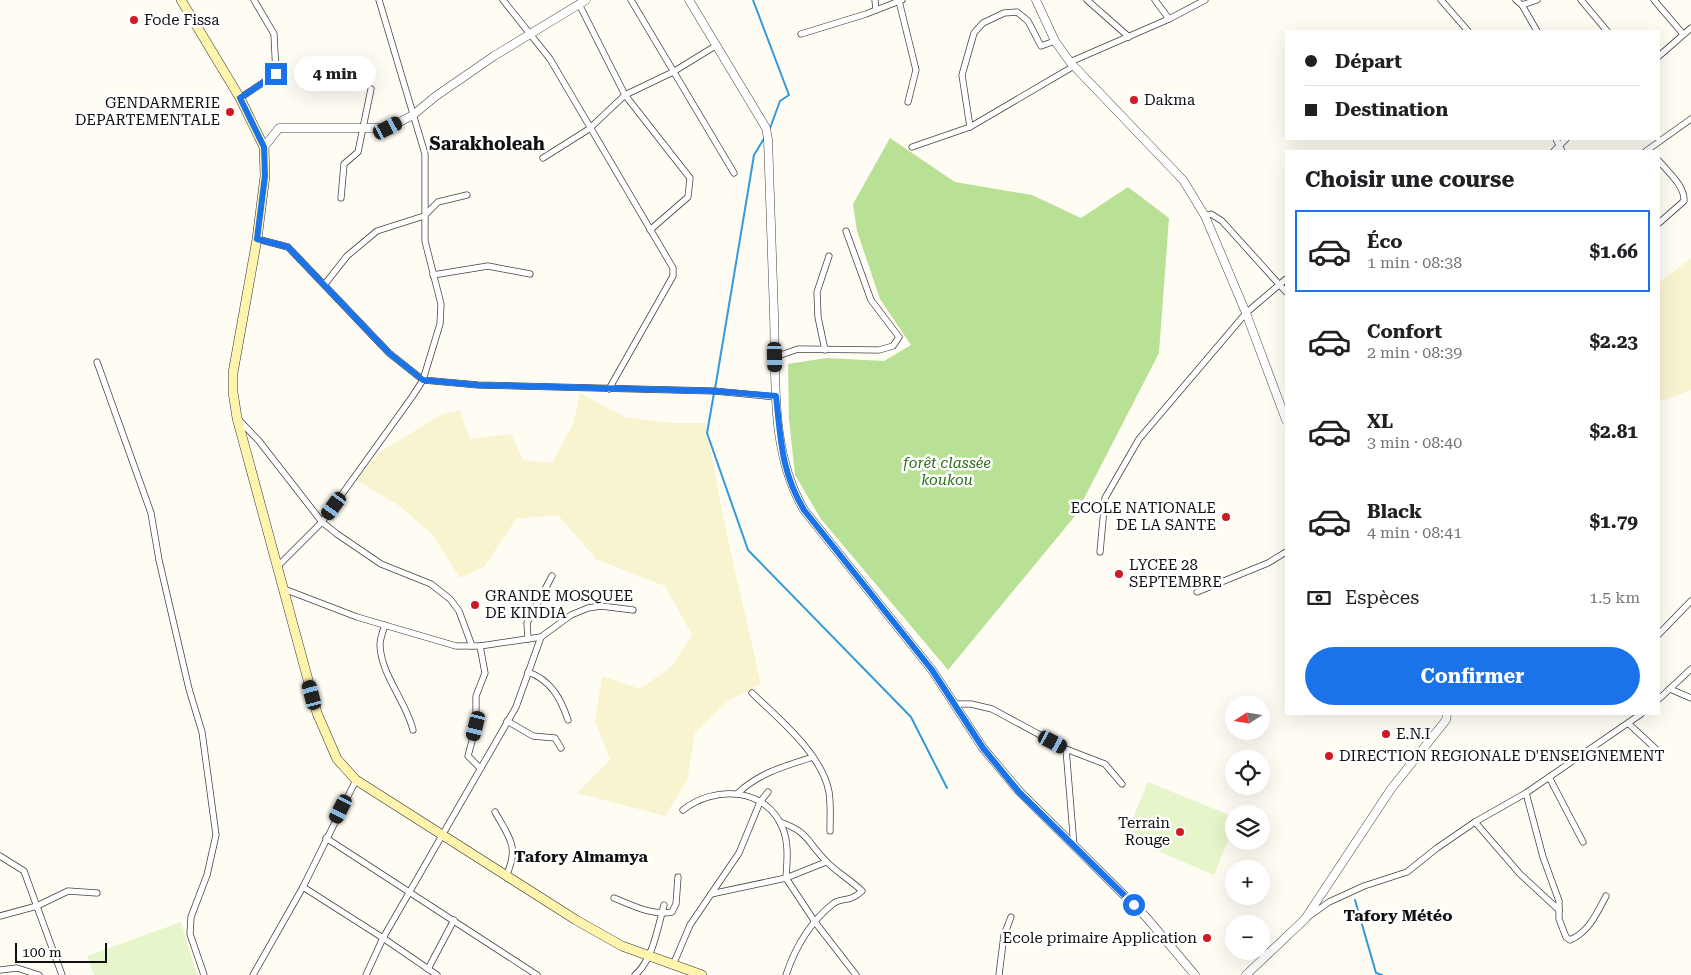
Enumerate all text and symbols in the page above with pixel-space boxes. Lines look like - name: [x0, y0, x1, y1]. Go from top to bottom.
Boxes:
- place label: Fode Fissa: [144, 11, 219, 29]
- marker: Fode Fissa: [128, 14, 140, 26]
- text: Départ: [1335, 50, 1402, 73]
- callout: 4 min: [294, 56, 376, 92]
- route end: [265, 63, 287, 85]
- text: 4 min: [313, 64, 357, 83]
- place label: Dakma: [1144, 91, 1195, 109]
- place label: GENDARMERIE DEPARTEMENTALE: [75, 94, 220, 129]
- marker: Dakma: [1128, 94, 1140, 106]
- text: Destination: [1335, 98, 1448, 121]
- marker: GENDARMERIE DEPARTEMENTALE: [224, 106, 236, 118]
- car: [371, 115, 404, 141]
- district label: Sarakholeah: [429, 133, 545, 154]
- text: Choisir une course: [1305, 167, 1514, 192]
- icon: car: [1307, 229, 1352, 274]
- text: Éco: [1367, 230, 1403, 253]
- text: $1.66: [1589, 240, 1638, 263]
- text: 1 min · 08:38: [1367, 253, 1462, 272]
- icon: car: [1307, 319, 1352, 364]
- text: Confort: [1367, 320, 1442, 343]
- text: $2.23: [1589, 330, 1638, 353]
- car: [767, 342, 782, 372]
- text: 2 min · 08:39: [1367, 343, 1462, 362]
- icon: car: [1307, 409, 1352, 454]
- text: XL: [1367, 410, 1393, 433]
- text: $2.81: [1589, 420, 1638, 443]
- text: 3 min · 08:40: [1367, 433, 1462, 452]
- park label: forêt classée koukou: [903, 454, 991, 489]
- car: [319, 489, 348, 523]
- place label: ECOLE NATIONALE DE LA SANTE: [1071, 499, 1216, 534]
- icon: car: [1307, 499, 1352, 544]
- text: Black: [1367, 500, 1422, 523]
- text: $1.79: [1589, 510, 1638, 533]
- marker: ECOLE NATIONALE DE LA SANTE: [1220, 511, 1232, 523]
- text: 4 min · 08:41: [1367, 523, 1462, 542]
- place label: LYCEE 28 SEPTEMBRE: [1129, 556, 1222, 591]
- marker: LYCEE 28 SEPTEMBRE: [1113, 568, 1125, 580]
- icon: cash: [1305, 584, 1333, 612]
- text: Espèces: [1345, 586, 1419, 609]
- place label: GRANDE MOSQUEE DE KINDIA: [485, 587, 633, 622]
- text: 1.5 km: [1589, 588, 1640, 607]
- marker: GRANDE MOSQUEE DE KINDIA: [469, 599, 481, 611]
- button: Confirmer: [1305, 647, 1640, 705]
- car: [300, 679, 323, 711]
- north arrow: [1225, 695, 1270, 740]
- map controls: [1225, 695, 1270, 960]
- car: [465, 710, 486, 742]
- place label: E.N.I: [1396, 725, 1430, 743]
- car: [1036, 728, 1069, 756]
- marker: E.N.I: [1380, 728, 1392, 740]
- place label: DIRECTION REGIONALE D'ENSEIGNEMENT: [1339, 747, 1665, 765]
- button: locate: [1225, 750, 1270, 795]
- marker: DIRECTION REGIONALE D'ENSEIGNEMENT: [1323, 750, 1335, 762]
- car: [327, 792, 354, 826]
- button: layers: [1225, 805, 1270, 850]
- place label: Terrain Rouge: [1118, 814, 1170, 849]
- marker: Terrain Rouge: [1174, 826, 1186, 838]
- district label: Tafory Almamya: [514, 847, 649, 866]
- button: +: [1225, 860, 1270, 905]
- route start: [1123, 894, 1145, 916]
- district label: Tafory Météo: [1344, 906, 1452, 925]
- button: −: [1225, 915, 1270, 960]
- place label: Ecole primaire Application: [1003, 929, 1197, 947]
- marker: Ecole primaire Application: [1201, 932, 1213, 944]
- scale bar: [15, 940, 108, 963]
- text: 100 m: [22, 944, 62, 960]

